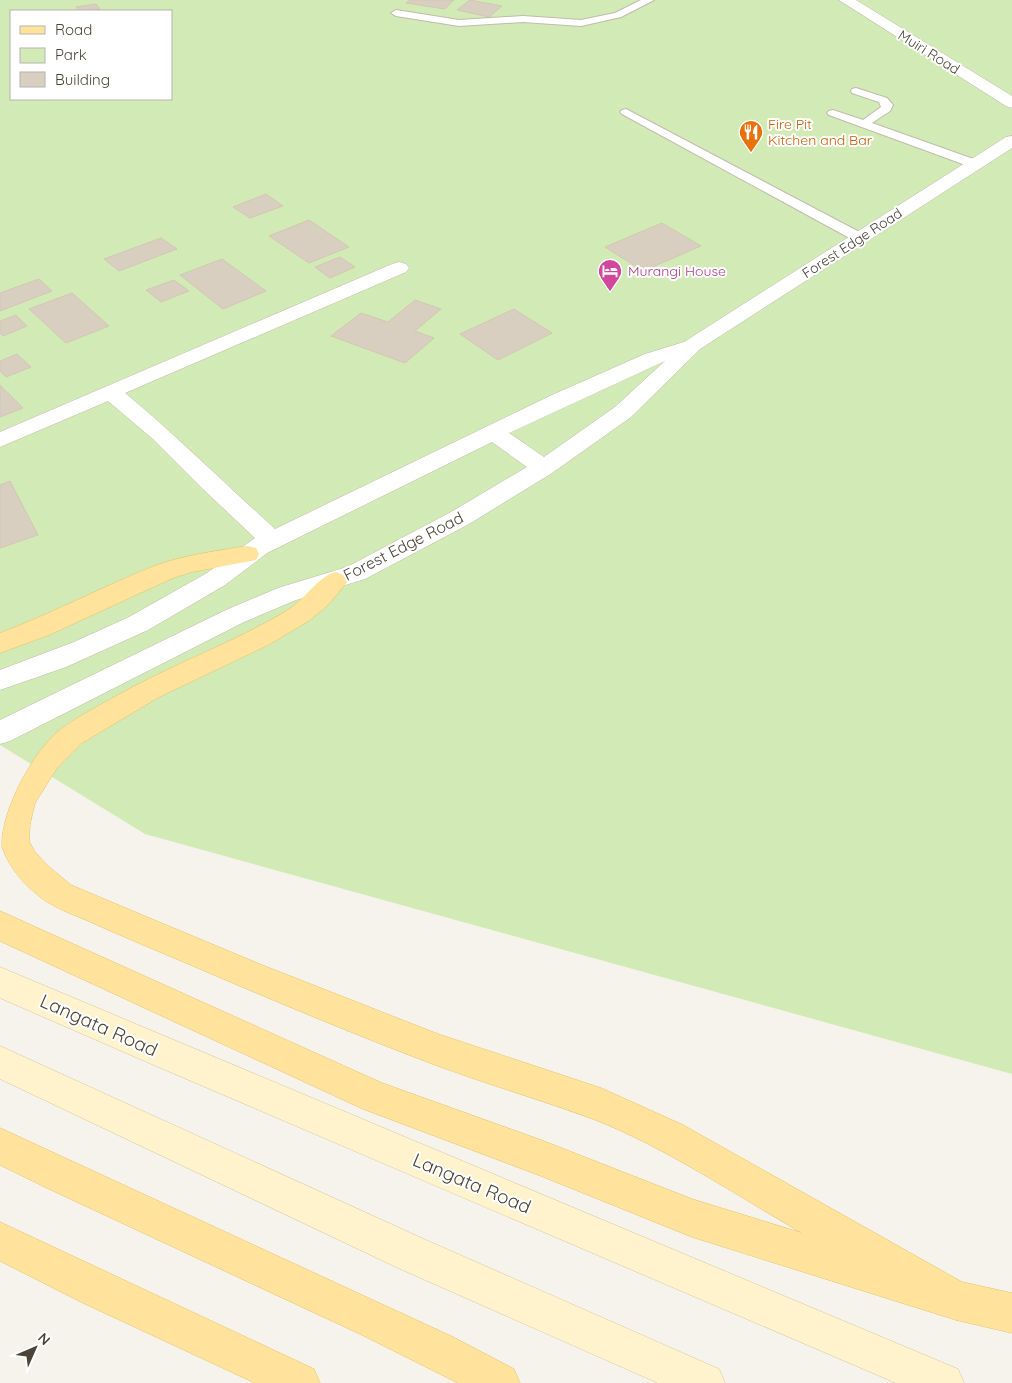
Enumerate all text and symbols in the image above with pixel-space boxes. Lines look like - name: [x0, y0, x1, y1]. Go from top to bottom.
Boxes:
- legend: [10, 10, 172, 100]
- text: Road: [55, 20, 92, 39]
- street label: Muiri Road: [895, 26, 963, 78]
- text: Park: [55, 45, 87, 64]
- text: Building: [55, 70, 110, 89]
- place label: Fire Pit Kitchen and Bar: [768, 115, 873, 149]
- restaurant icon: Fire Pit Kitchen and Bar: [738, 119, 764, 153]
- street label: Forest Edge Road: [799, 204, 905, 282]
- hotel icon: Murangi House: [597, 258, 623, 292]
- place label: Murangi House: [628, 262, 726, 280]
- street label: Forest Edge Road: [340, 507, 466, 585]
- street label: Langata Road: [36, 988, 162, 1062]
- street label: Langata Road: [409, 1147, 535, 1219]
- north arrow: [10, 1323, 60, 1373]
- text: N: [34, 1329, 54, 1349]

